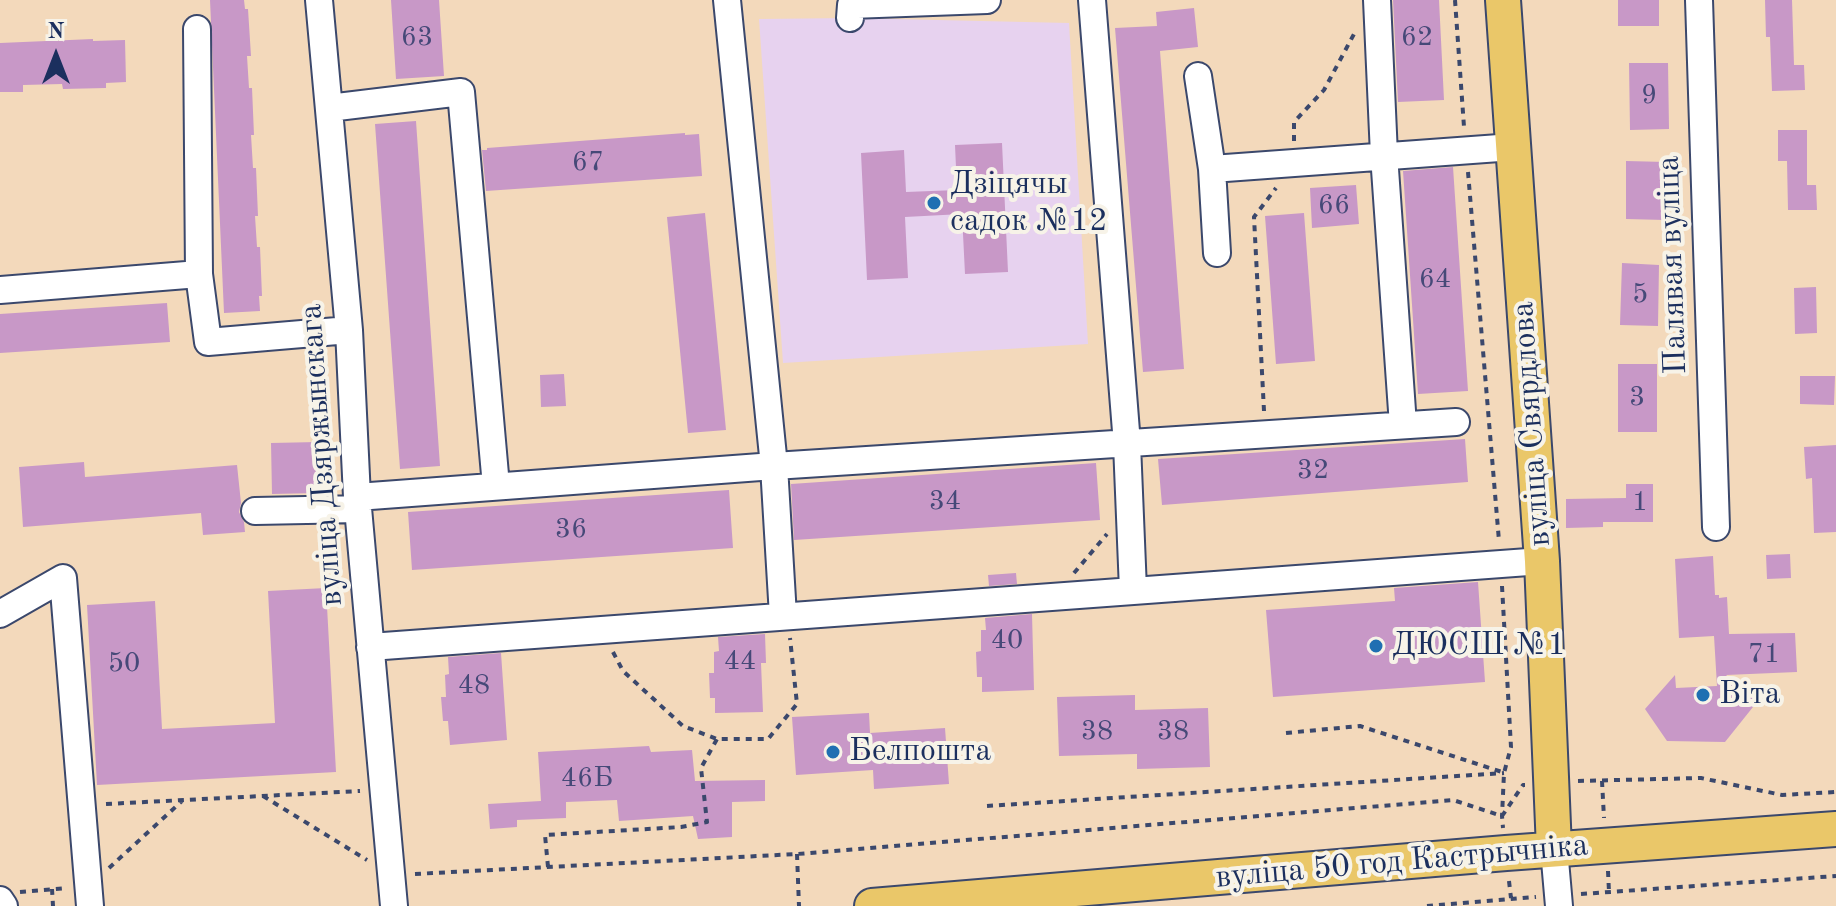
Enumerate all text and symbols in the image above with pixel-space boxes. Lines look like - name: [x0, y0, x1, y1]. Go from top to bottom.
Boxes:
- north arrow: [16, 16, 96, 96]
- text: N: [48, 21, 64, 43]
- house number: 63: [401, 21, 433, 55]
- house number: 62: [1401, 21, 1433, 55]
- house number: 9: [1641, 79, 1657, 113]
- house number: 67: [572, 146, 604, 180]
- street label: Палявая вуліца: [1650, 155, 1696, 375]
- place label: Дзіцячы садок №12: [950, 166, 1108, 241]
- house number: 66: [1318, 189, 1350, 223]
- marker: Дзіцячы садок №12: [925, 194, 943, 212]
- house number: 64: [1419, 263, 1451, 297]
- house number: 5: [1632, 278, 1648, 312]
- street label: вуліца Свярдлова: [1504, 300, 1560, 548]
- street label: вуліца Дзяржынскага: [292, 303, 352, 607]
- house number: 3: [1629, 381, 1645, 415]
- house number: 32: [1297, 454, 1329, 488]
- house number: 34: [929, 485, 961, 519]
- house number: 1: [1632, 486, 1648, 520]
- house number: 36: [555, 513, 587, 547]
- house number: 40: [991, 624, 1023, 658]
- place label: ДЮСШ №1: [1392, 627, 1566, 665]
- marker: ДЮСШ №1: [1367, 637, 1385, 655]
- house number: 71: [1748, 638, 1780, 672]
- house number: 44: [724, 645, 756, 679]
- house number: 50: [108, 647, 140, 681]
- house number: 48: [458, 669, 490, 703]
- place label: Віта: [1719, 676, 1781, 714]
- marker: Віта: [1694, 686, 1712, 704]
- house number: 38: [1081, 715, 1113, 749]
- house number: 38: [1157, 715, 1189, 749]
- place label: Белпошта: [849, 733, 991, 771]
- marker: Белпошта: [824, 743, 842, 761]
- house number: 46Б: [561, 762, 613, 796]
- street label: вуліца 50 год Кастрычніка: [1214, 827, 1590, 897]

